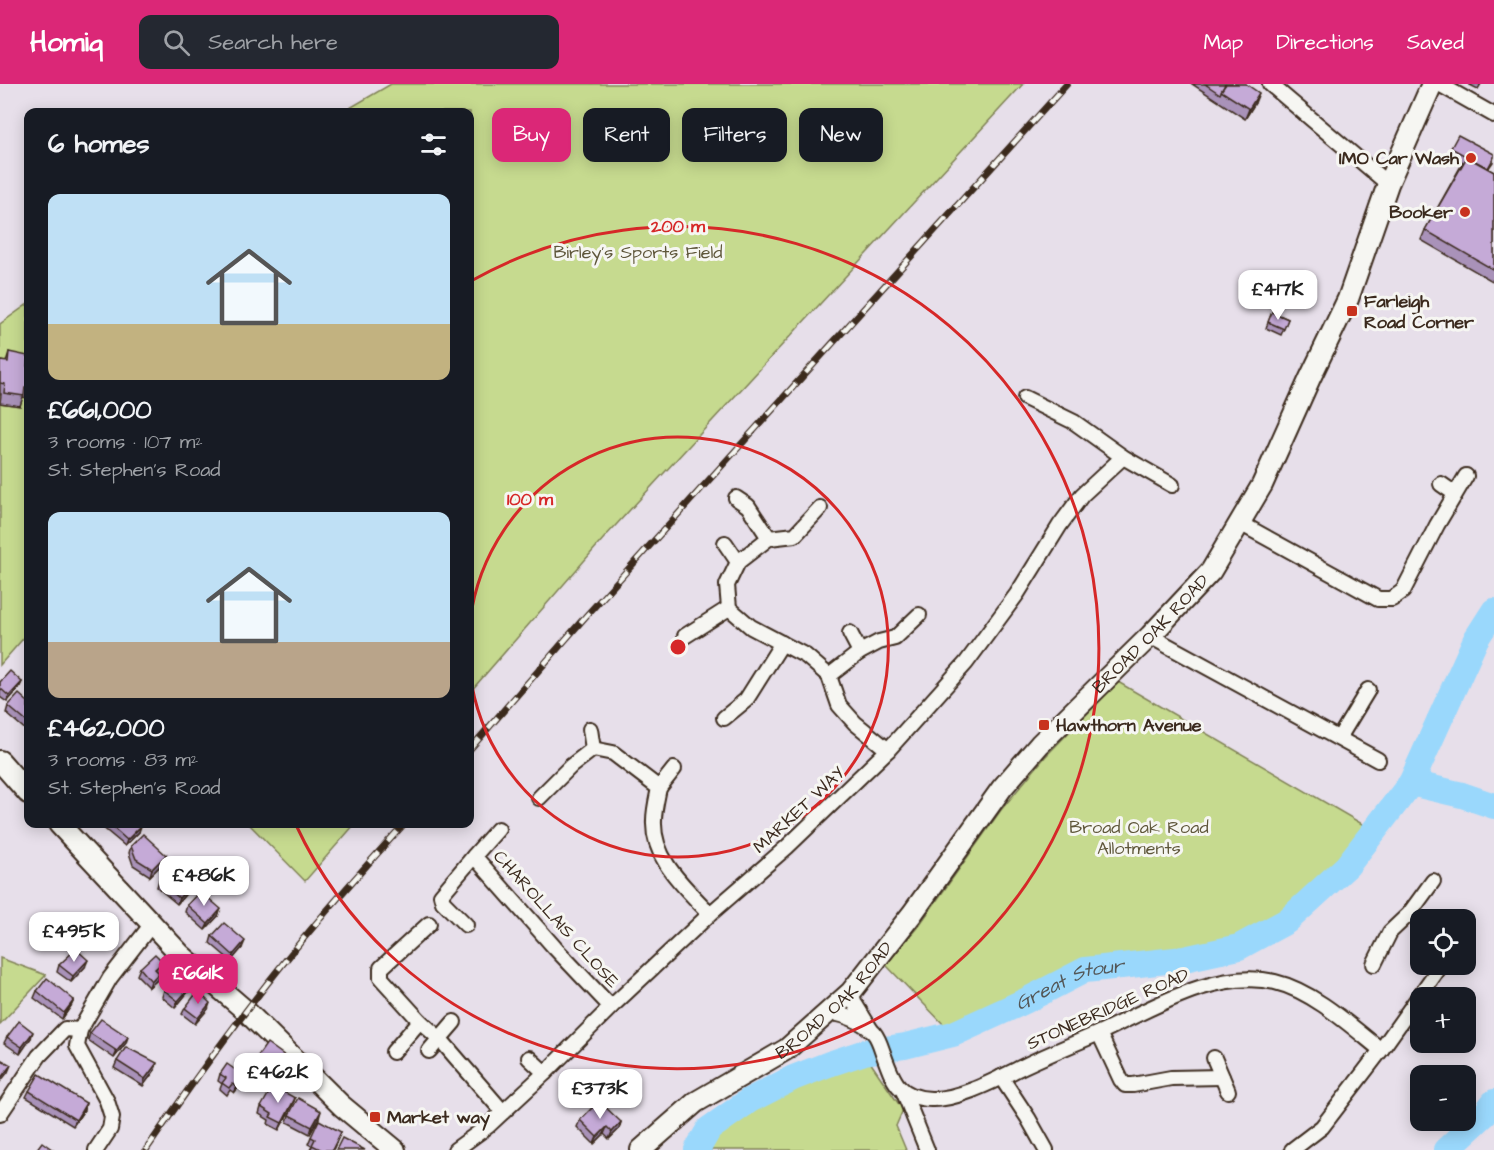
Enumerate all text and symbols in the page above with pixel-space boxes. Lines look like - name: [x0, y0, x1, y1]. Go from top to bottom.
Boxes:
- search box: [139, 15, 559, 69]
- text: Homiq: [30, 23, 103, 62]
- icon: search: [160, 26, 193, 59]
- text: Search here: [208, 27, 338, 58]
- text: Map: [1203, 28, 1243, 57]
- text: Directions: [1276, 28, 1374, 57]
- text: Saved: [1407, 28, 1464, 57]
- chip: Buy: [492, 108, 571, 162]
- chip: Rent: [583, 108, 670, 162]
- chip: Filters: [682, 108, 787, 162]
- chip: New: [799, 108, 883, 162]
- text: 6 homes: [48, 126, 150, 162]
- icon: filters: [417, 128, 450, 161]
- place label: IMO Car Wash: [1339, 146, 1460, 171]
- marker: IMO Car Wash: [1464, 151, 1478, 165]
- place label: Booker: [1389, 200, 1453, 225]
- marker: Booker: [1458, 205, 1472, 219]
- text: 200 m: [650, 214, 706, 239]
- icon: home: [195, 233, 303, 341]
- park label: Birley's Sports Field: [553, 240, 723, 266]
- pin: £417K: [1236, 270, 1320, 321]
- text: £417K: [1252, 275, 1304, 303]
- place label: Farleigh Road Corner: [1364, 289, 1474, 335]
- marker: Farleigh Road Corner: [1345, 304, 1359, 318]
- text: £661,000: [48, 392, 152, 428]
- text: 3 rooms · 107 m²: [48, 428, 203, 456]
- text: St. Stephen's Road: [48, 456, 221, 484]
- text: 100 m: [507, 487, 554, 512]
- icon: home: [195, 551, 303, 659]
- street label: BROAD OAK ROAD: [1086, 568, 1215, 699]
- centre of rings: [668, 637, 688, 657]
- text: £462,000: [48, 710, 165, 746]
- place label: Hawthorn Avenue: [1056, 713, 1202, 738]
- marker: Hawthorn Avenue: [1037, 718, 1051, 732]
- text: 3 rooms · 83 m²: [48, 746, 198, 774]
- street label: MARKET WAY: [748, 761, 851, 859]
- text: St. Stephen's Road: [48, 774, 221, 802]
- park label: Broad Oak Road Allotments: [1069, 815, 1209, 861]
- street label: CHAROLLAIS CLOSE: [487, 845, 625, 994]
- pin: £486K: [162, 856, 246, 907]
- text: £486K: [173, 861, 235, 889]
- map controls: [1410, 909, 1476, 1131]
- button: locate: [1410, 909, 1476, 975]
- pin: £495K: [32, 912, 116, 963]
- text: £495K: [43, 917, 105, 945]
- street label: BROAD OAK ROAD: [771, 936, 899, 1065]
- water label: Great Stour: [1011, 952, 1127, 1018]
- pin: £661K: [156, 954, 240, 1005]
- text: £661K: [173, 959, 223, 987]
- street label: STONEBRIDGE ROAD: [1023, 962, 1193, 1056]
- button: +: [1410, 987, 1476, 1053]
- pin: £462K: [236, 1053, 320, 1104]
- text: £462K: [248, 1058, 308, 1086]
- button: −: [1410, 1065, 1476, 1131]
- pin: £373K: [558, 1069, 642, 1120]
- text: £373K: [572, 1074, 628, 1102]
- place label: Market way: [387, 1105, 490, 1131]
- marker: Market way: [368, 1110, 382, 1124]

